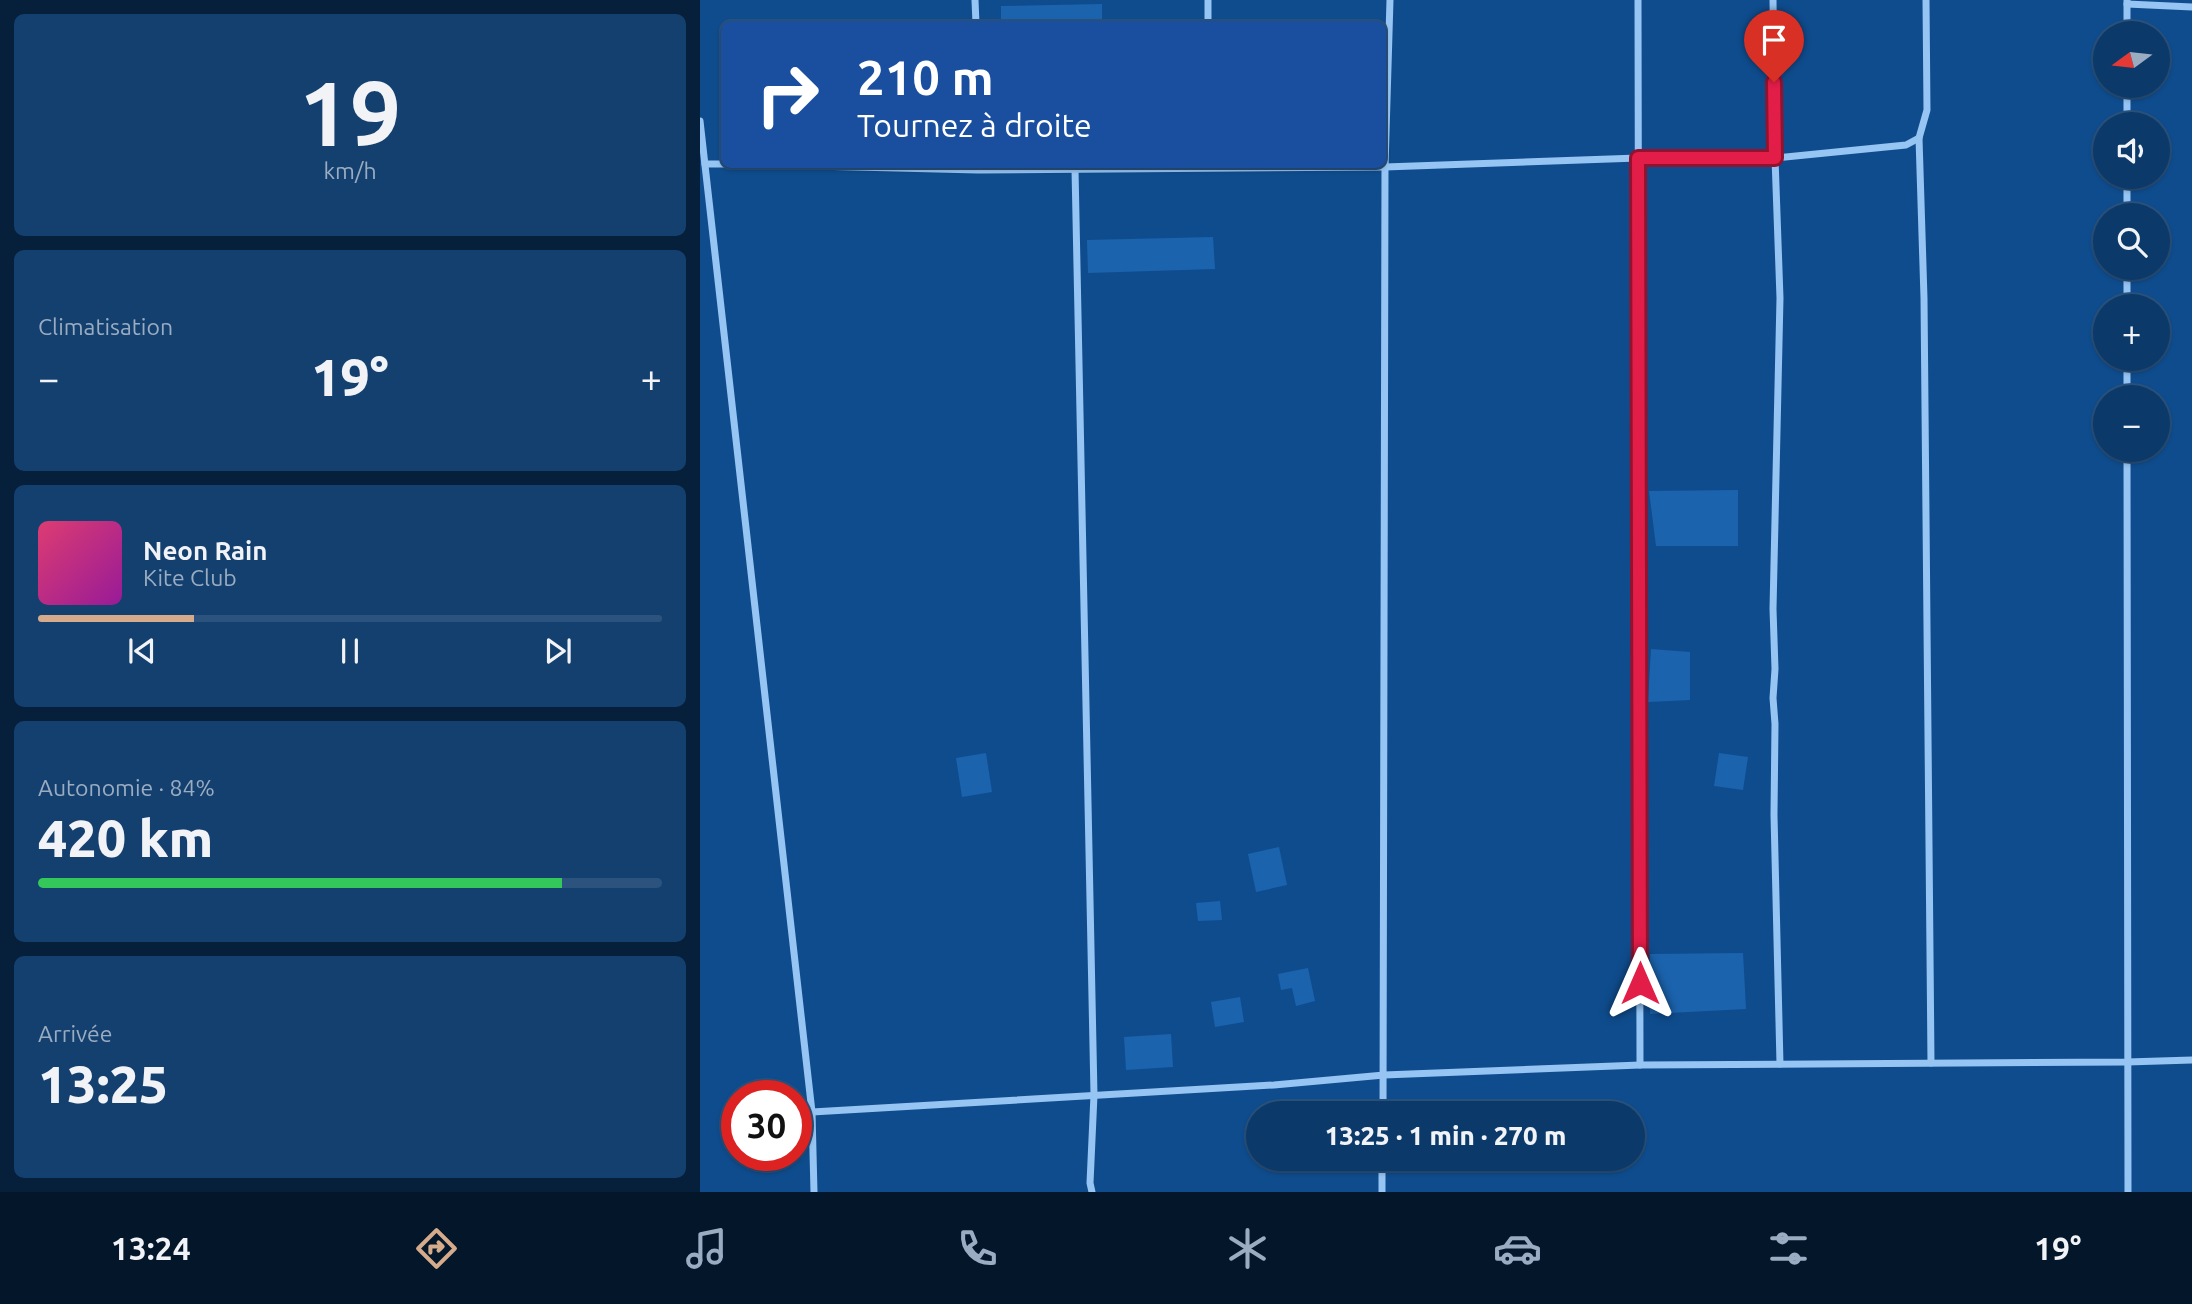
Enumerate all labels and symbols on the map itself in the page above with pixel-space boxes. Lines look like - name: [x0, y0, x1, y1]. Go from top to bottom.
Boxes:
- pin: [1744, 10, 1804, 82]
- north arrow: [2093, 21, 2170, 98]
- position arrow: [1603, 946, 1677, 1020]
- speed limit sign: 30: [721, 1080, 812, 1171]

